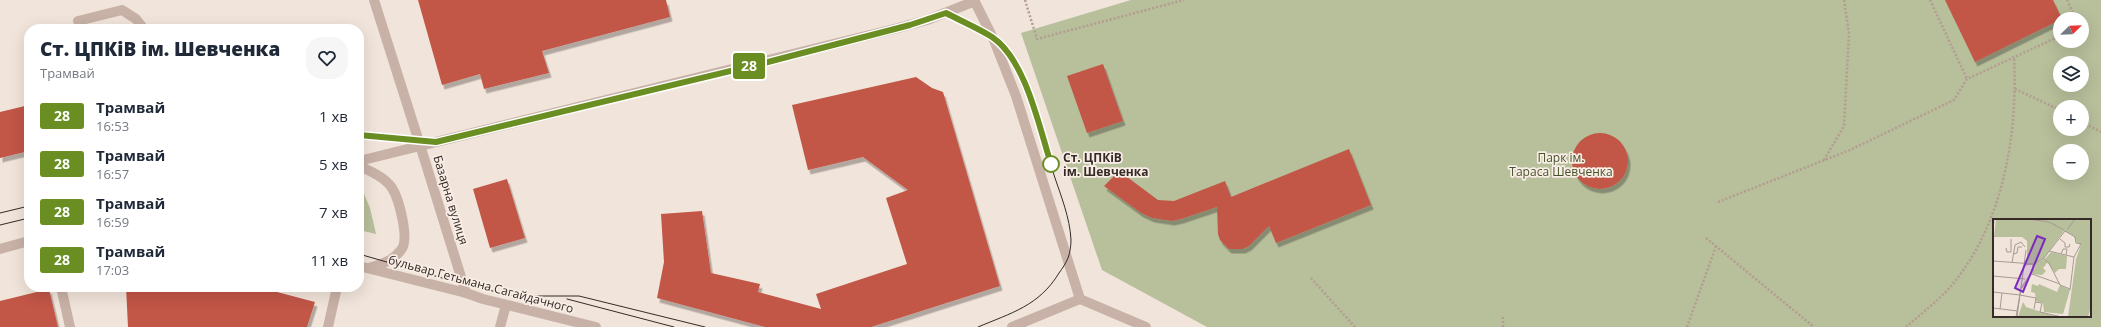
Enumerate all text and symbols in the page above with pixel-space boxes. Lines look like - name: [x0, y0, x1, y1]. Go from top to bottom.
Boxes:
- north arrow: [2053, 12, 2089, 48]
- map controls: [2053, 12, 2089, 180]
- text: Ст. ЦПКіВ ім. Шевченка: [40, 36, 280, 62]
- button: heart: [306, 37, 348, 79]
- line badge: 28: [731, 53, 767, 79]
- text: 28: [741, 56, 757, 75]
- button: layers: [2053, 56, 2089, 92]
- text: Трамвай: [40, 64, 95, 82]
- text: Трамвай: [96, 97, 165, 117]
- button: +: [2053, 100, 2089, 136]
- text: 28: [54, 106, 70, 125]
- text: 1 хв: [319, 106, 348, 126]
- text: 16:53: [96, 117, 129, 135]
- button: −: [2053, 144, 2089, 180]
- text: Трамвай: [96, 145, 165, 165]
- place label: Ст. ЦПКіВ ім. Шевченка: [1063, 149, 1149, 180]
- park label: Парк ім. Тараса Шевченка: [1509, 149, 1613, 180]
- street label: Базарна вулиця: [429, 153, 473, 247]
- text: 28: [54, 154, 70, 173]
- text: 5 хв: [319, 154, 348, 174]
- marker: Ст. ЦПКіВ ім. Шевченка: [1042, 155, 1060, 173]
- text: 16:57: [96, 165, 129, 183]
- text: Трамвай: [96, 193, 165, 213]
- text: 28: [54, 202, 70, 221]
- text: 7 хв: [319, 202, 348, 222]
- text: 16:59: [96, 213, 129, 231]
- inset map: [1993, 219, 2091, 317]
- text: Трамвай: [96, 241, 165, 261]
- text: 28: [54, 250, 70, 269]
- text: 11 хв: [310, 250, 348, 270]
- street label: бульвар Гетьмана Сагайдачного: [386, 251, 576, 317]
- text: 17:03: [96, 261, 129, 279]

